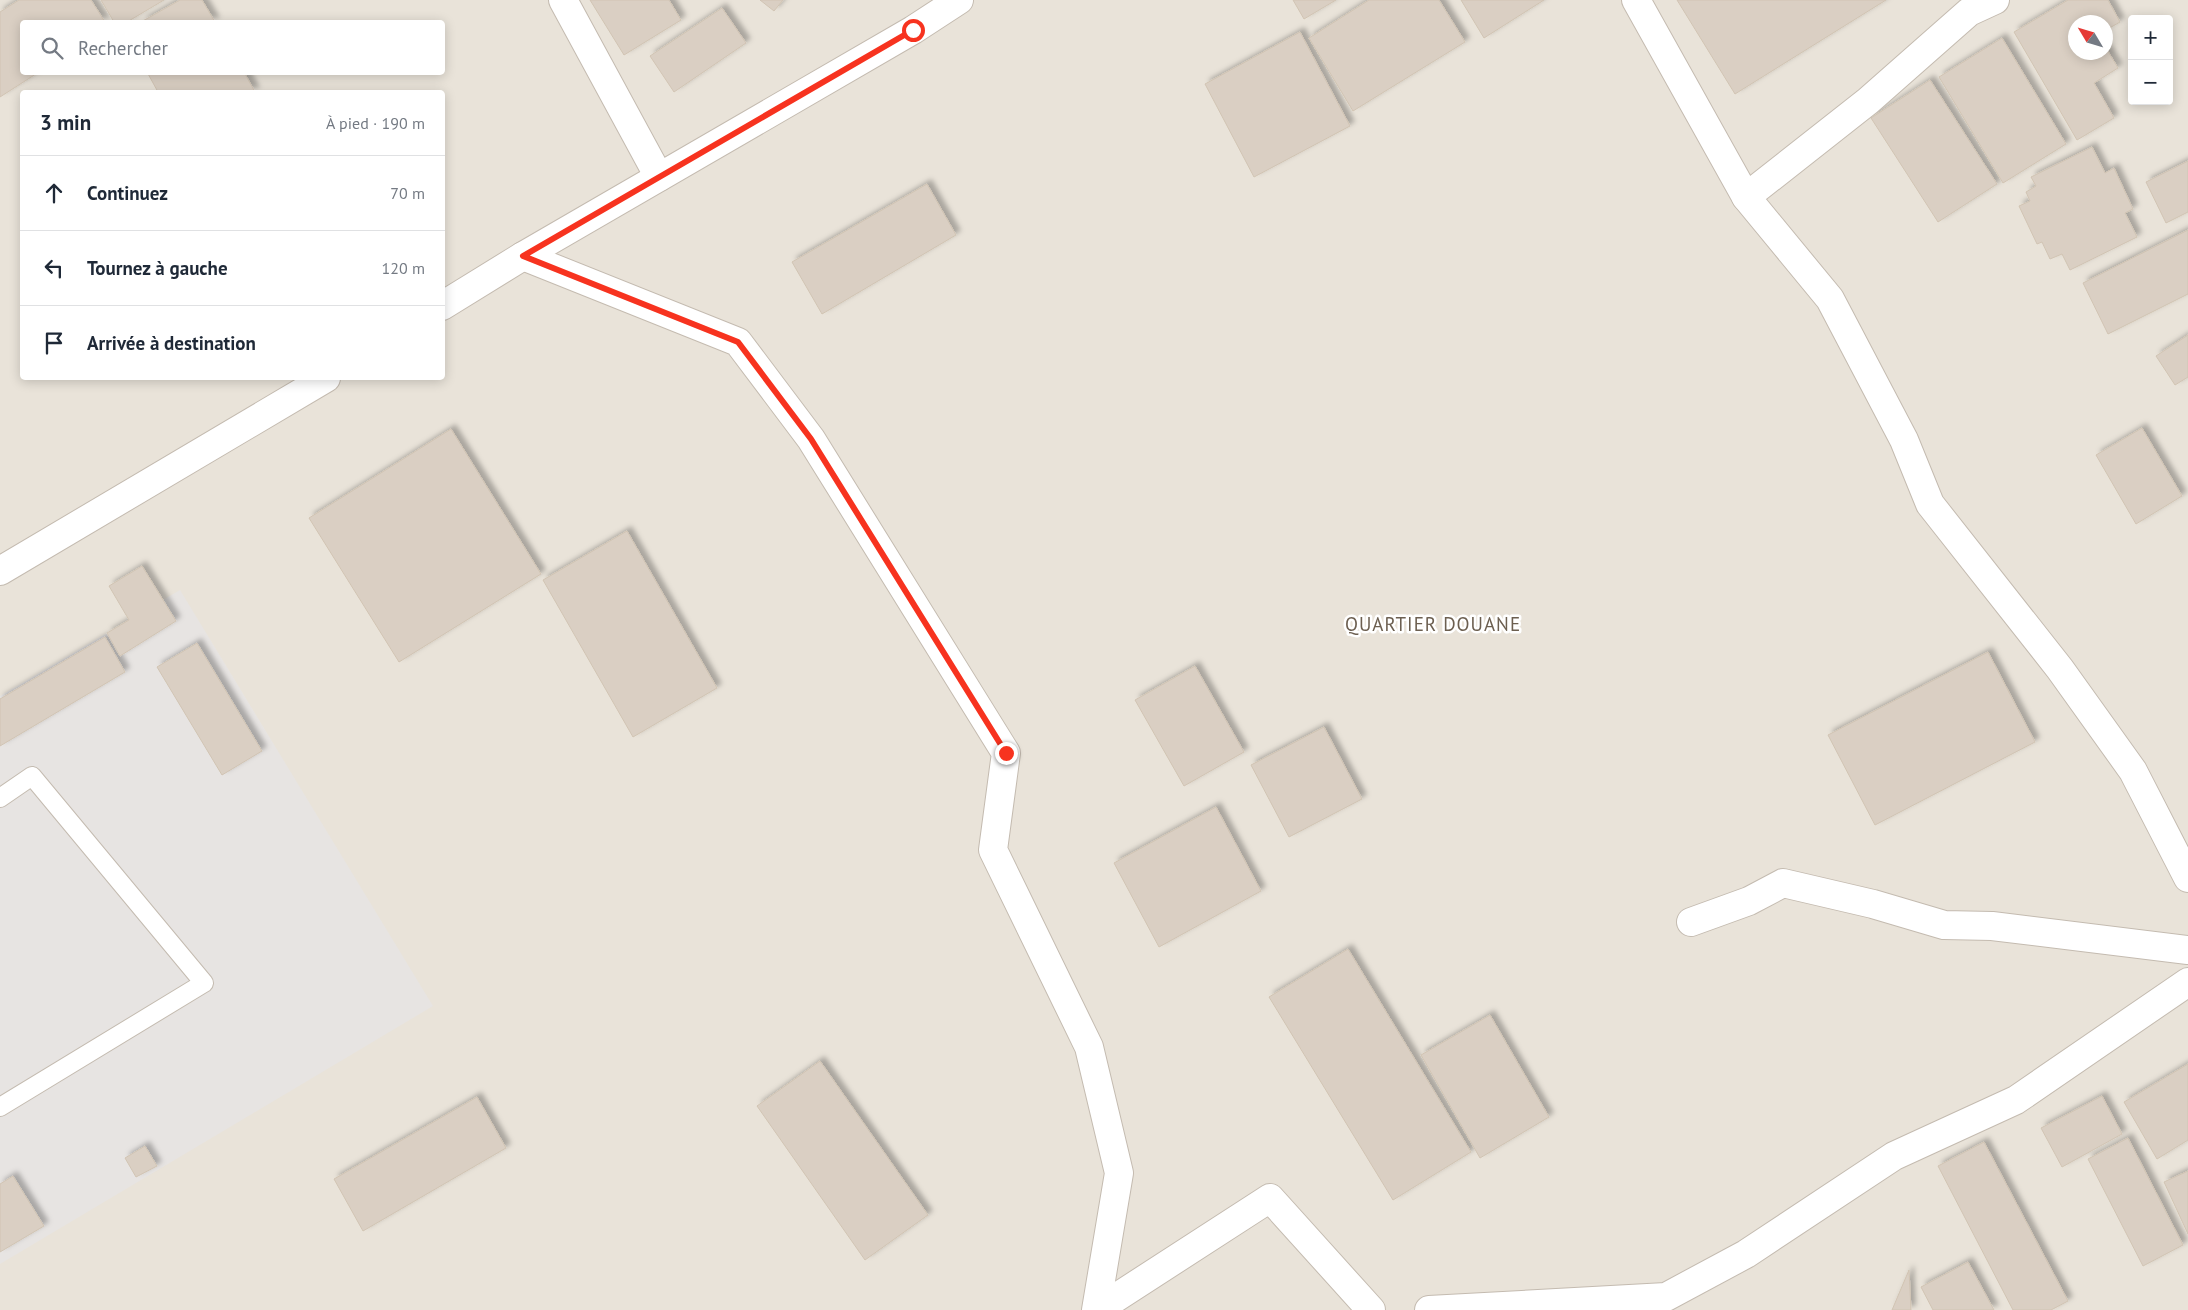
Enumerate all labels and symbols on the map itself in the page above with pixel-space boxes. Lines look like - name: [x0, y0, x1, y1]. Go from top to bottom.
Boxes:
- north arrow: [2068, 15, 2113, 60]
- route start: [902, 19, 925, 42]
- district label: QUARTIER DOUANE: [1345, 612, 1521, 636]
- route end: [995, 742, 1018, 765]

